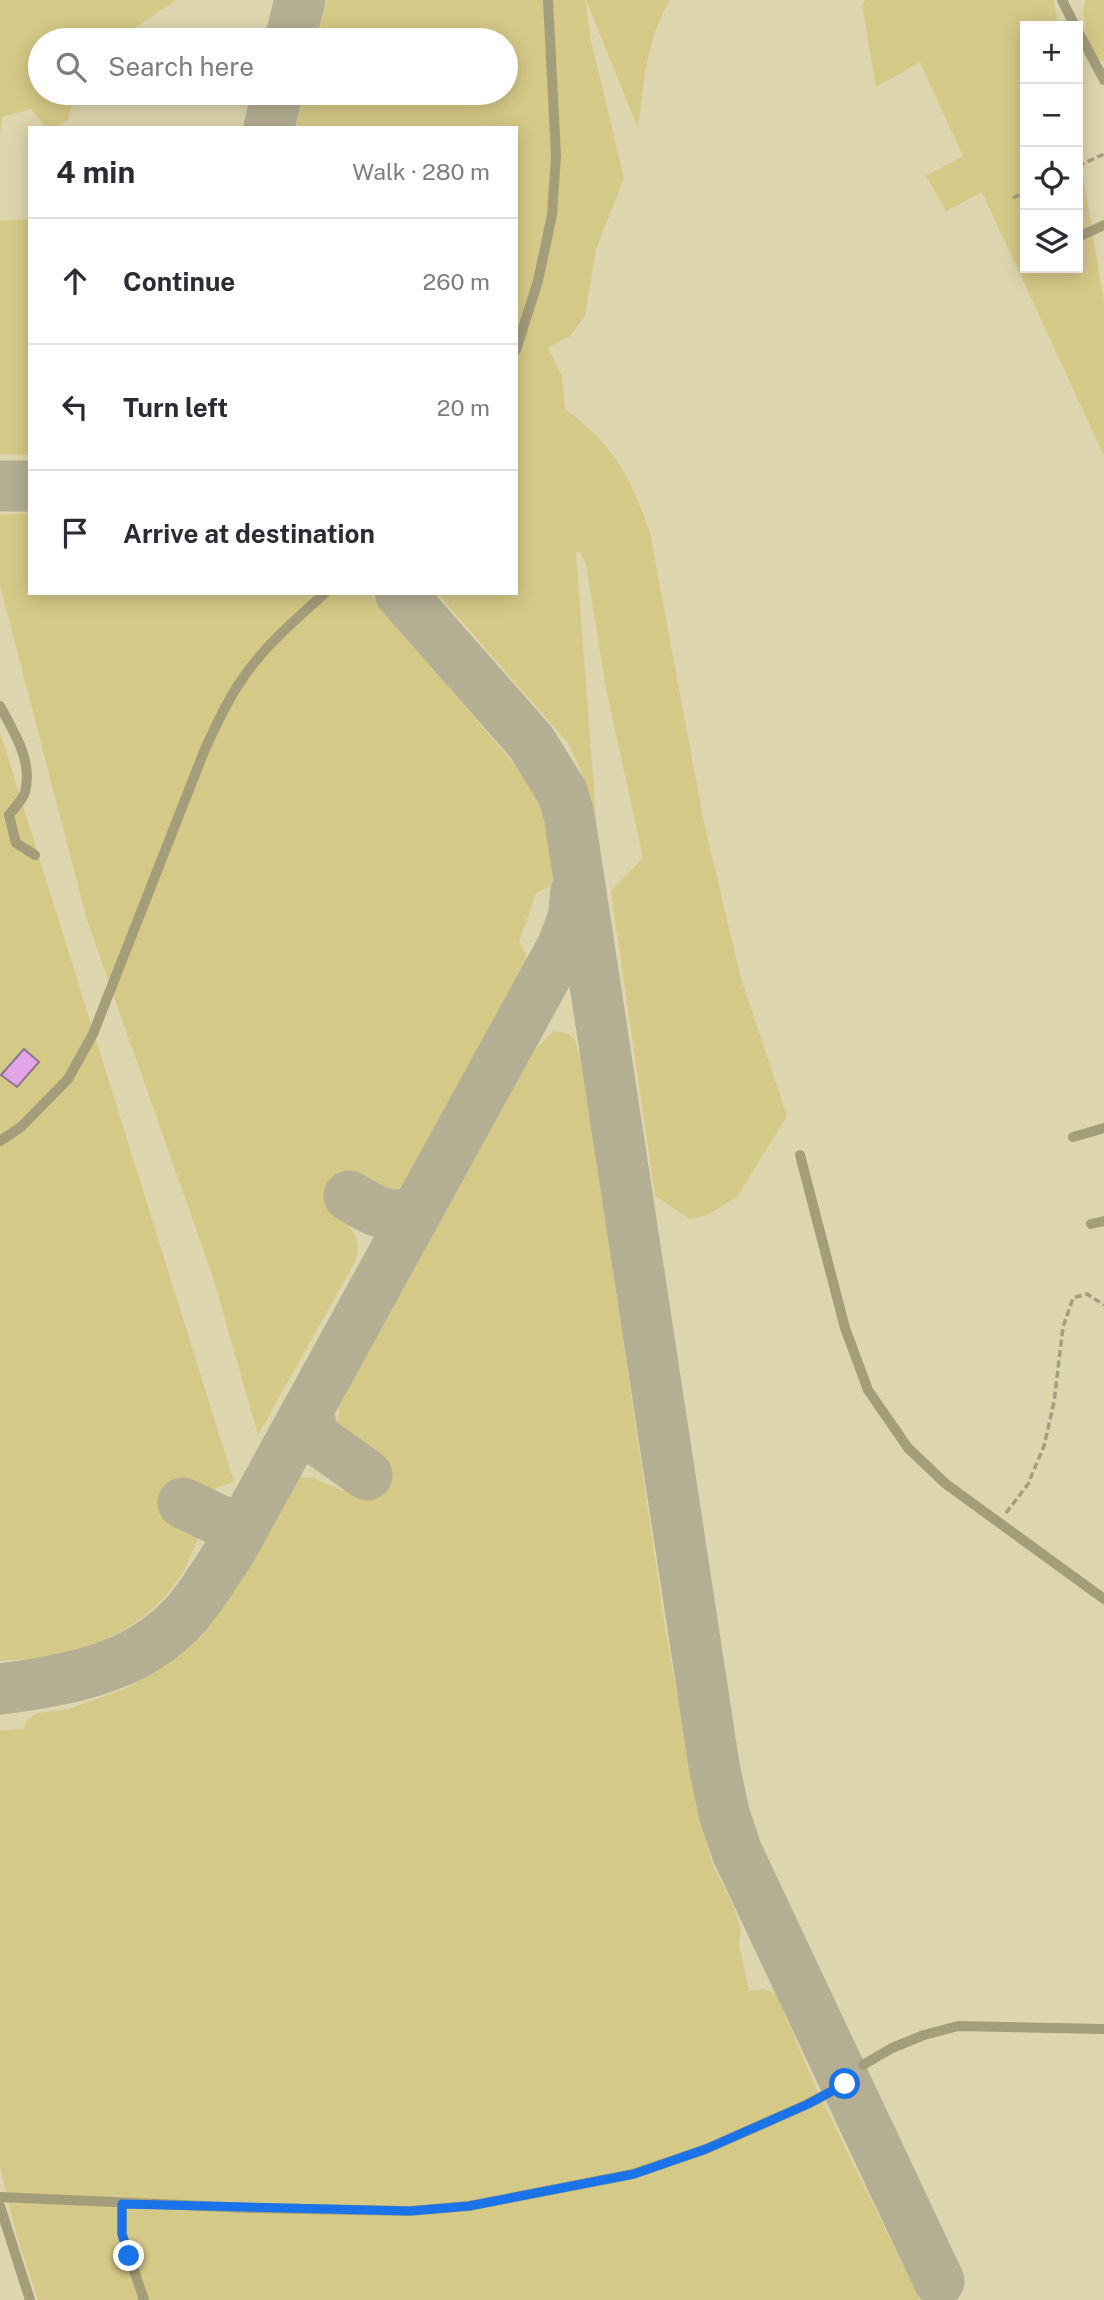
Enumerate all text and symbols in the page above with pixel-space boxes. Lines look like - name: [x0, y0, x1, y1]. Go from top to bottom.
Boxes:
- map controls: [1020, 21, 1083, 273]
- button: +: [1020, 21, 1083, 84]
- search box: [28, 28, 518, 105]
- icon: search: [52, 48, 90, 86]
- text: Search here: [108, 51, 254, 82]
- button: −: [1020, 84, 1083, 147]
- button: locate: [1020, 147, 1083, 210]
- text: 4 min: [56, 154, 135, 190]
- text: Walk · 280 m: [352, 158, 490, 185]
- button: layers: [1020, 210, 1083, 273]
- icon: ahead: [56, 262, 94, 300]
- text: Continue: [123, 266, 235, 297]
- text: 260 m: [423, 268, 490, 295]
- icon: left: [56, 388, 94, 426]
- text: Turn left: [123, 392, 228, 423]
- text: 20 m: [437, 394, 490, 421]
- icon: arrive: [56, 514, 94, 552]
- text: Arrive at destination: [123, 518, 375, 549]
- route start: [829, 2068, 860, 2099]
- route end: [113, 2240, 144, 2271]

